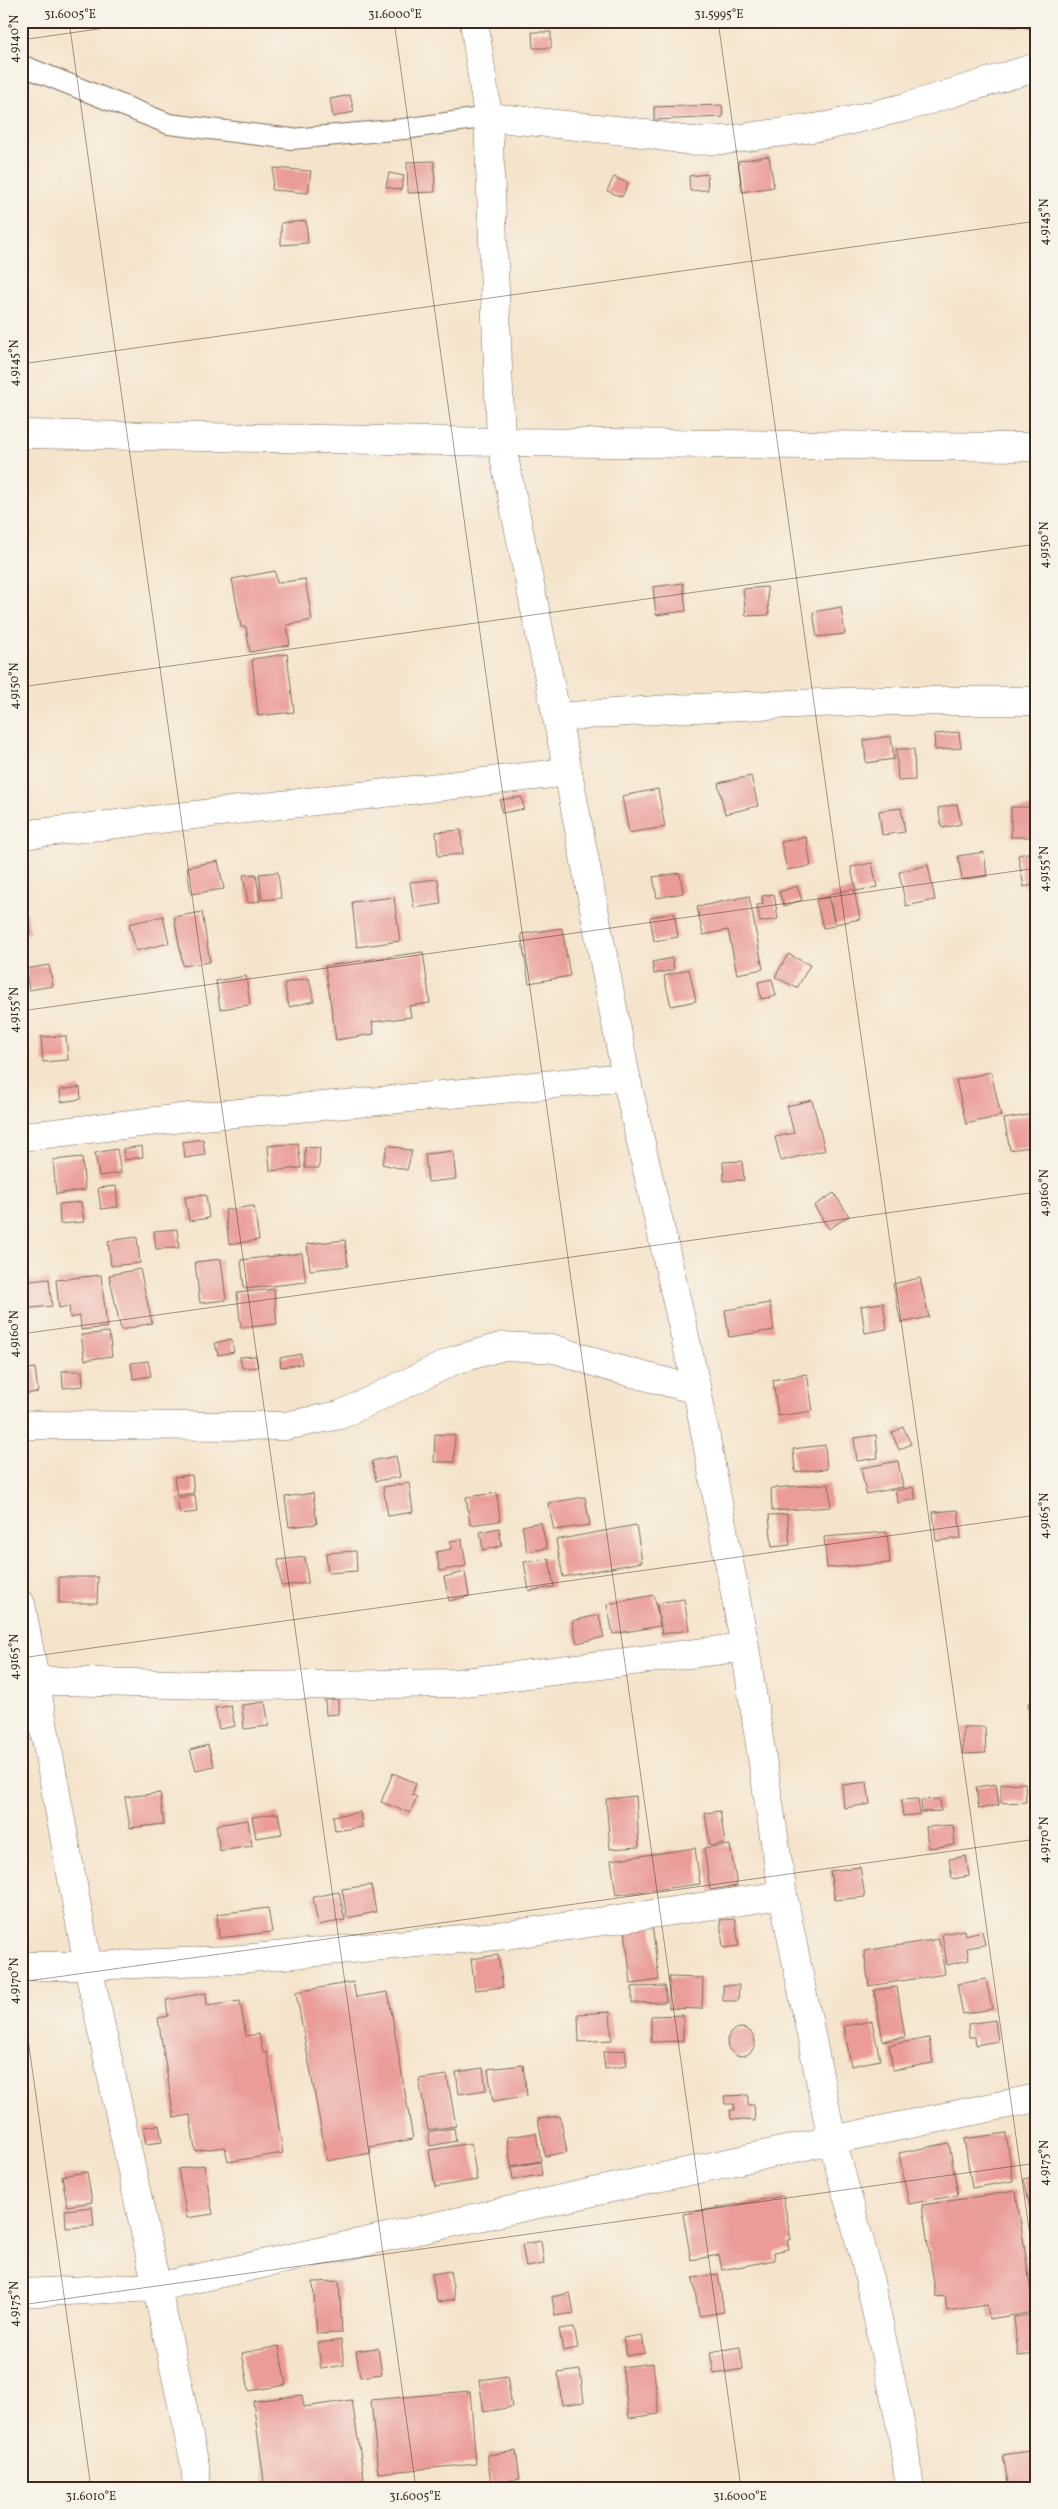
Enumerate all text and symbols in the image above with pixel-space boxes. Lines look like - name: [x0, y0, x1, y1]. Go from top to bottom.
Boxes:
- text: 31.6005°E: [44, 7, 96, 23]
- text: 31.6000°E: [368, 7, 422, 23]
- text: 31.5995°E: [695, 7, 743, 23]
- text: 4.9140°N: [7, 15, 23, 63]
- text: 4.9145°N: [1037, 198, 1053, 245]
- text: 4.9145°N: [7, 339, 23, 386]
- text: 4.9150°N: [1037, 522, 1053, 568]
- text: 4.9150°N: [7, 663, 23, 709]
- text: 4.9155°N: [1037, 846, 1053, 892]
- text: 4.9155°N: [7, 987, 23, 1033]
- text: 4.9160°N: [1037, 1169, 1053, 1217]
- text: 4.9160°N: [7, 1310, 23, 1358]
- text: 4.9165°N: [1037, 1493, 1053, 1539]
- text: 4.9165°N: [7, 1634, 23, 1680]
- text: 4.9170°N: [1037, 1817, 1053, 1863]
- text: 4.9170°N: [7, 1958, 23, 2004]
- text: 4.9175°N: [1037, 2140, 1053, 2186]
- text: 4.9175°N: [7, 2281, 23, 2327]
- text: 31.6010°E: [66, 2489, 116, 2505]
- text: 31.6005°E: [389, 2489, 441, 2505]
- text: 31.6000°E: [713, 2489, 767, 2505]

